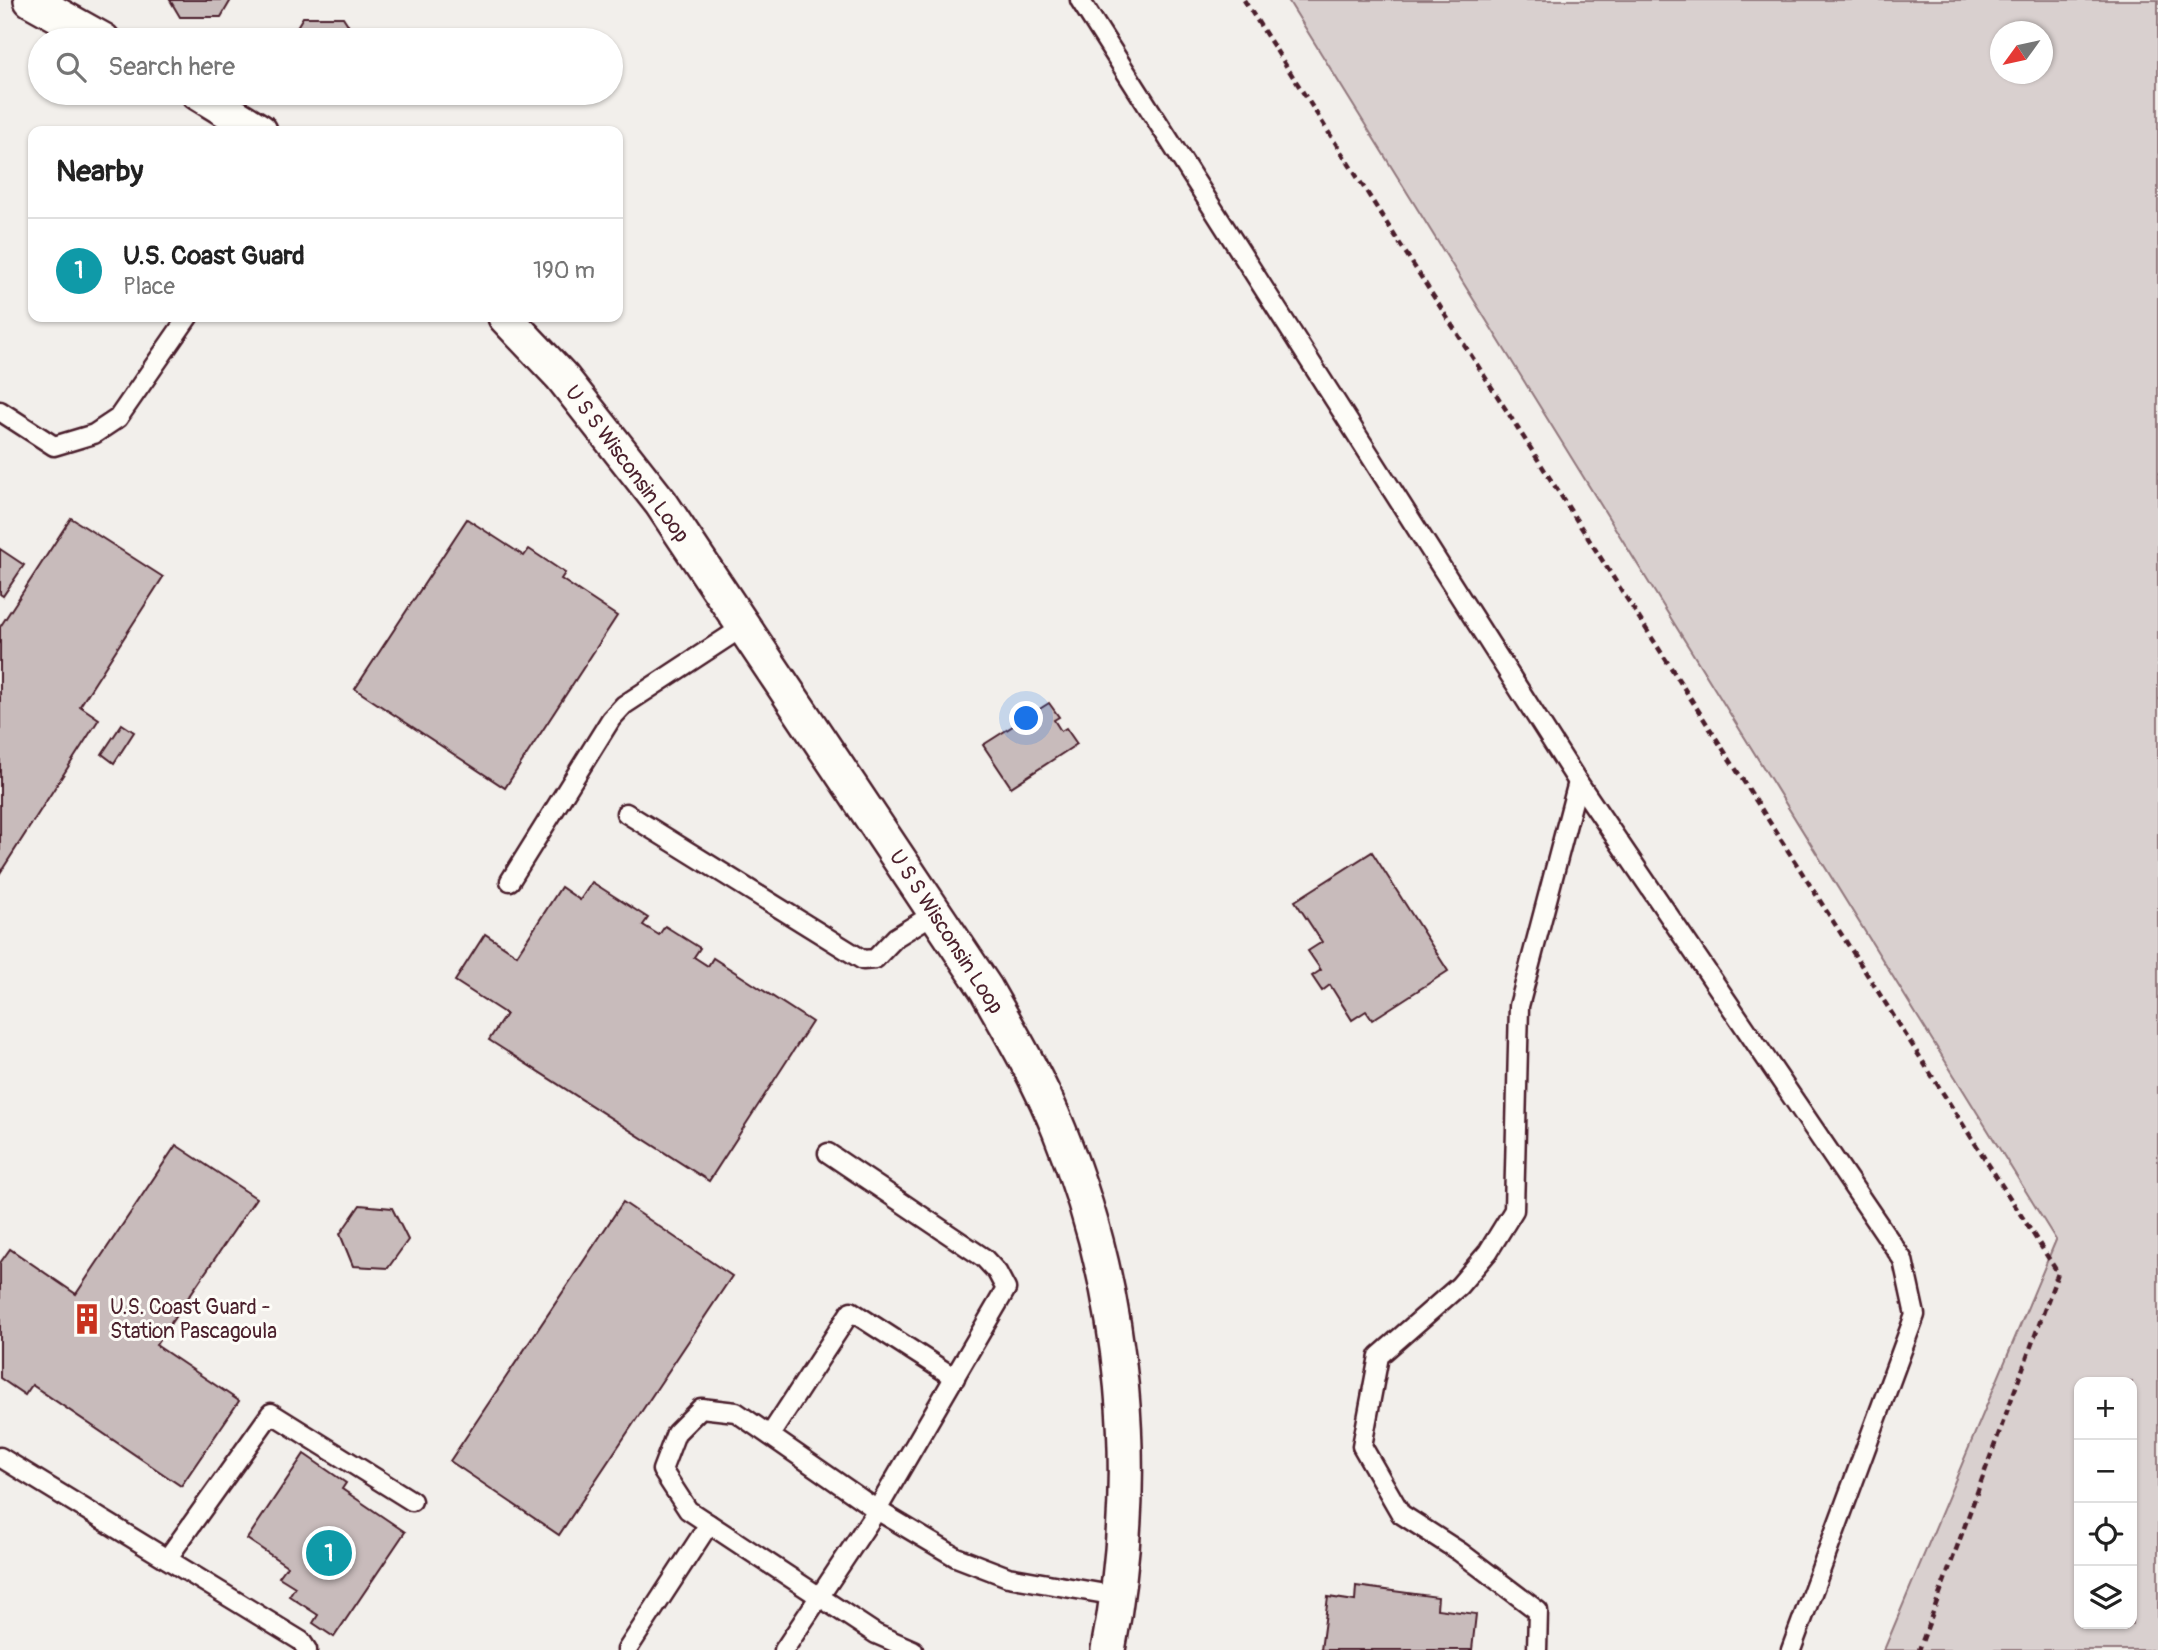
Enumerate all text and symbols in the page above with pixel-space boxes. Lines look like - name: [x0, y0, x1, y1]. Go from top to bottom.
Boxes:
- north arrow: [1990, 21, 2053, 84]
- search box: [28, 28, 623, 105]
- icon: search: [52, 48, 90, 86]
- text: Search here: [108, 51, 235, 83]
- text: Nearby: [56, 153, 143, 190]
- text: U.S. Coast Guard: [123, 240, 305, 272]
- text: 1: [75, 256, 84, 285]
- text: 190 m: [533, 256, 595, 285]
- text: Place: [123, 272, 175, 301]
- street label: U S S Wisconsin Loop: [559, 380, 695, 548]
- your location: [1009, 701, 1043, 735]
- street label: U S S Wisconsin Loop: [883, 845, 1009, 1019]
- place label: U.S. Coast Guard - Station Pascagoula: [110, 1294, 277, 1345]
- building icon: U.S. Coast Guard - Station Pascagoula: [70, 1302, 104, 1336]
- map controls: [2074, 1377, 2137, 1629]
- button: +: [2074, 1377, 2137, 1440]
- button: −: [2074, 1440, 2137, 1503]
- button: locate: [2074, 1503, 2137, 1566]
- pin: 1: [306, 1527, 352, 1579]
- button: layers: [2074, 1566, 2137, 1629]

